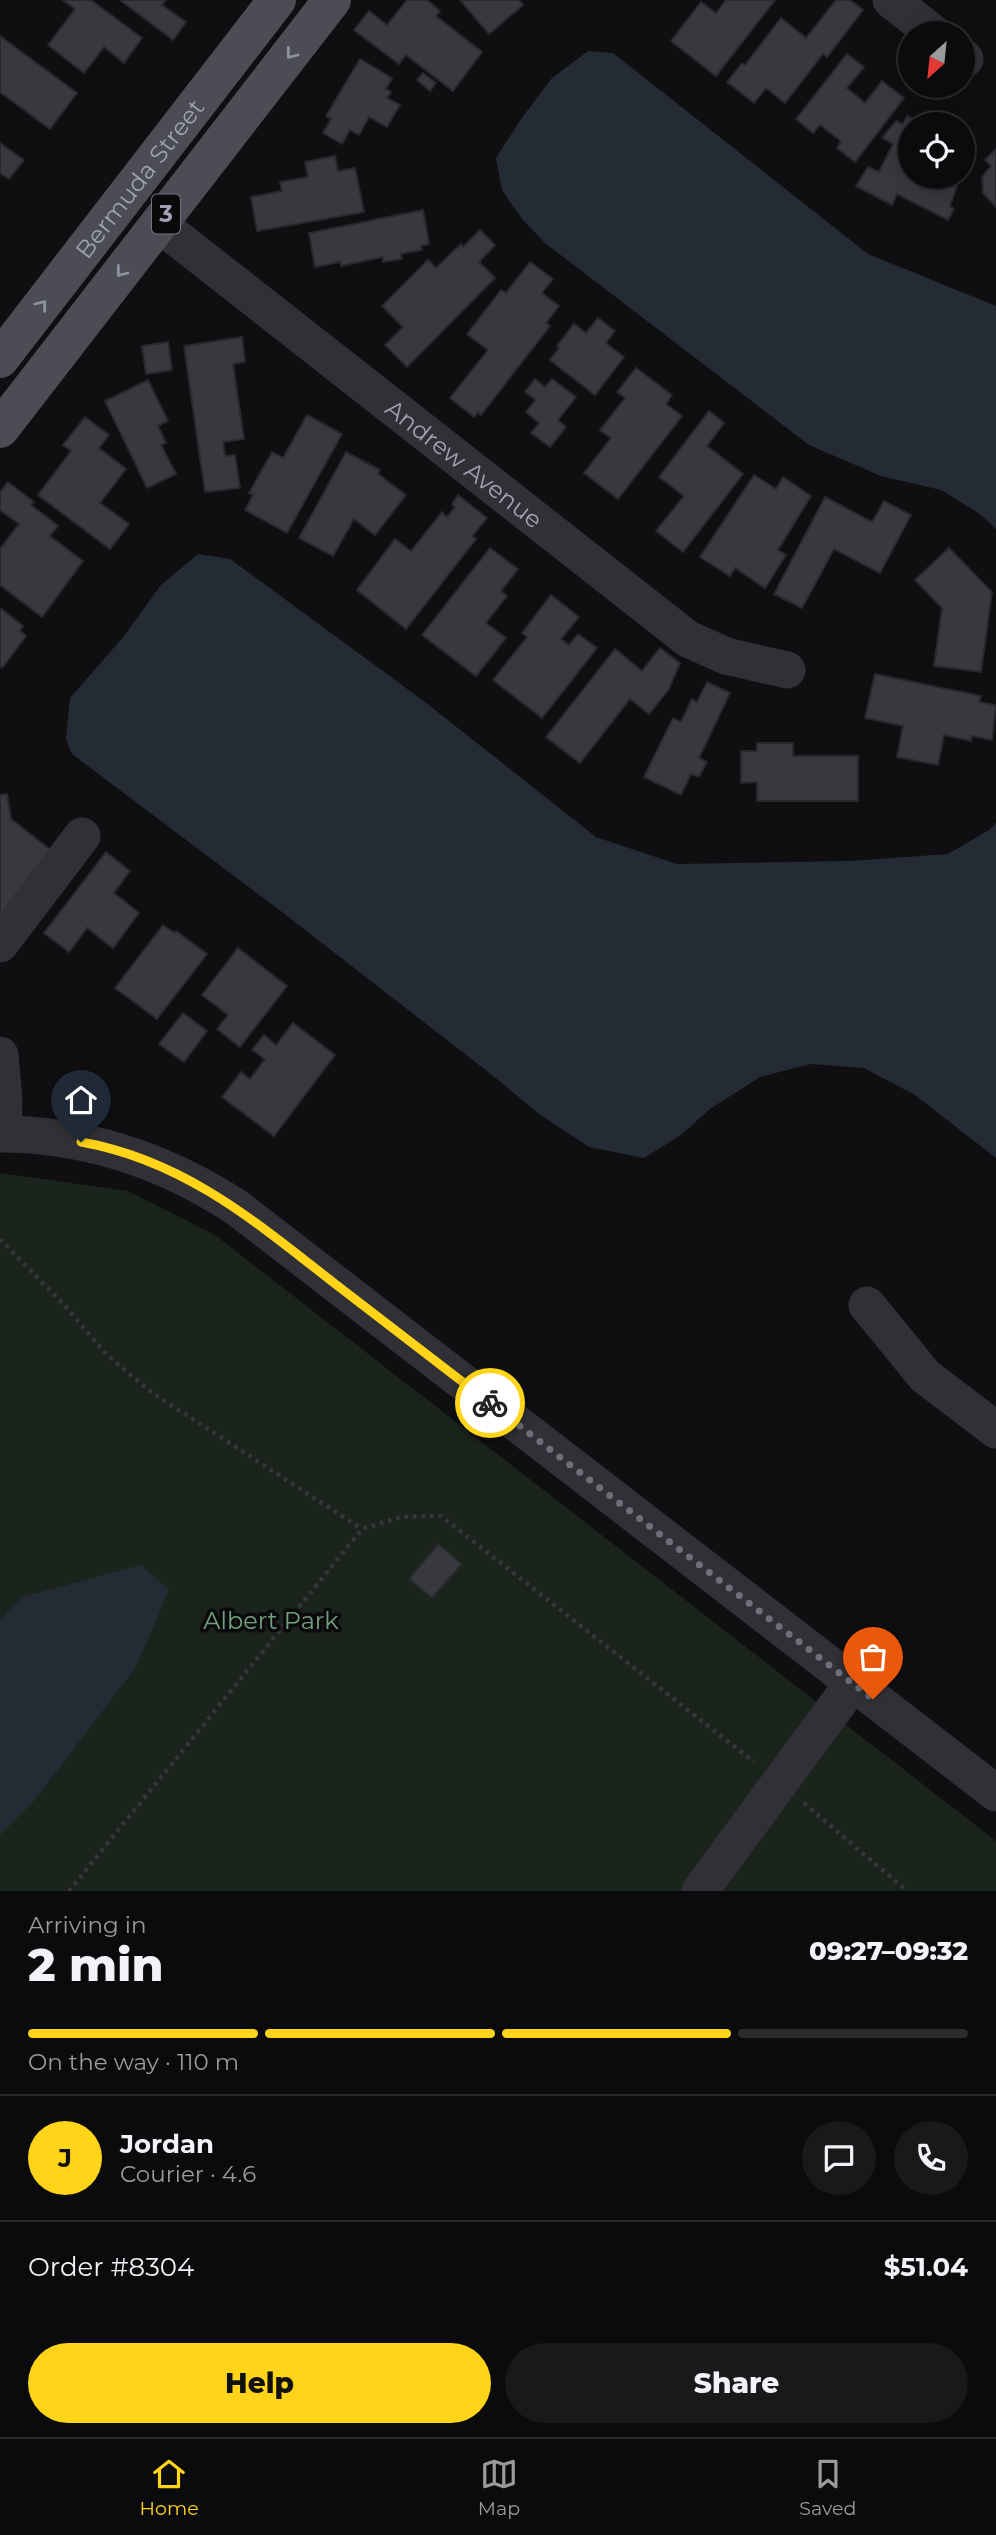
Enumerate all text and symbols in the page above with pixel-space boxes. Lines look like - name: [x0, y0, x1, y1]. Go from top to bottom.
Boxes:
- north arrow: [898, 21, 975, 98]
- map controls: [898, 21, 975, 189]
- one-way arrow: [286, 46, 299, 59]
- street label: Bermuda Street: [69, 93, 210, 264]
- button: locate: [898, 112, 975, 189]
- road number: 3: [152, 195, 180, 234]
- one-way arrow: [117, 265, 130, 277]
- one-way arrow: [33, 300, 46, 312]
- street label: Andrew Avenue: [380, 393, 549, 534]
- pin: [51, 1070, 111, 1142]
- icon: home: [62, 1081, 100, 1119]
- courier: [455, 1368, 525, 1438]
- icon: bike: [471, 1384, 509, 1422]
- park label: Albert Park: [203, 1606, 339, 1635]
- pin: [843, 1627, 903, 1699]
- icon: bag: [854, 1638, 892, 1676]
- text: Arriving in: [28, 1911, 147, 1939]
- text: 09:27–09:32: [809, 1935, 968, 1967]
- text: 2 min: [28, 1936, 163, 1993]
- text: On the way · 110 m: [28, 2048, 239, 2076]
- button: chat: [802, 2121, 876, 2195]
- button: phone: [894, 2121, 968, 2195]
- text: Jordan: [120, 2128, 214, 2160]
- text: J: [58, 2142, 72, 2174]
- text: Courier · 4.6: [120, 2160, 256, 2188]
- text: Order #8304: [28, 2251, 194, 2283]
- text: $51.04: [884, 2251, 968, 2283]
- button: Help: [28, 2343, 491, 2423]
- button: Share: [505, 2343, 968, 2423]
- tab: Home: [140, 2455, 199, 2520]
- tab: Map: [478, 2455, 520, 2520]
- tab: Saved: [799, 2455, 856, 2520]

